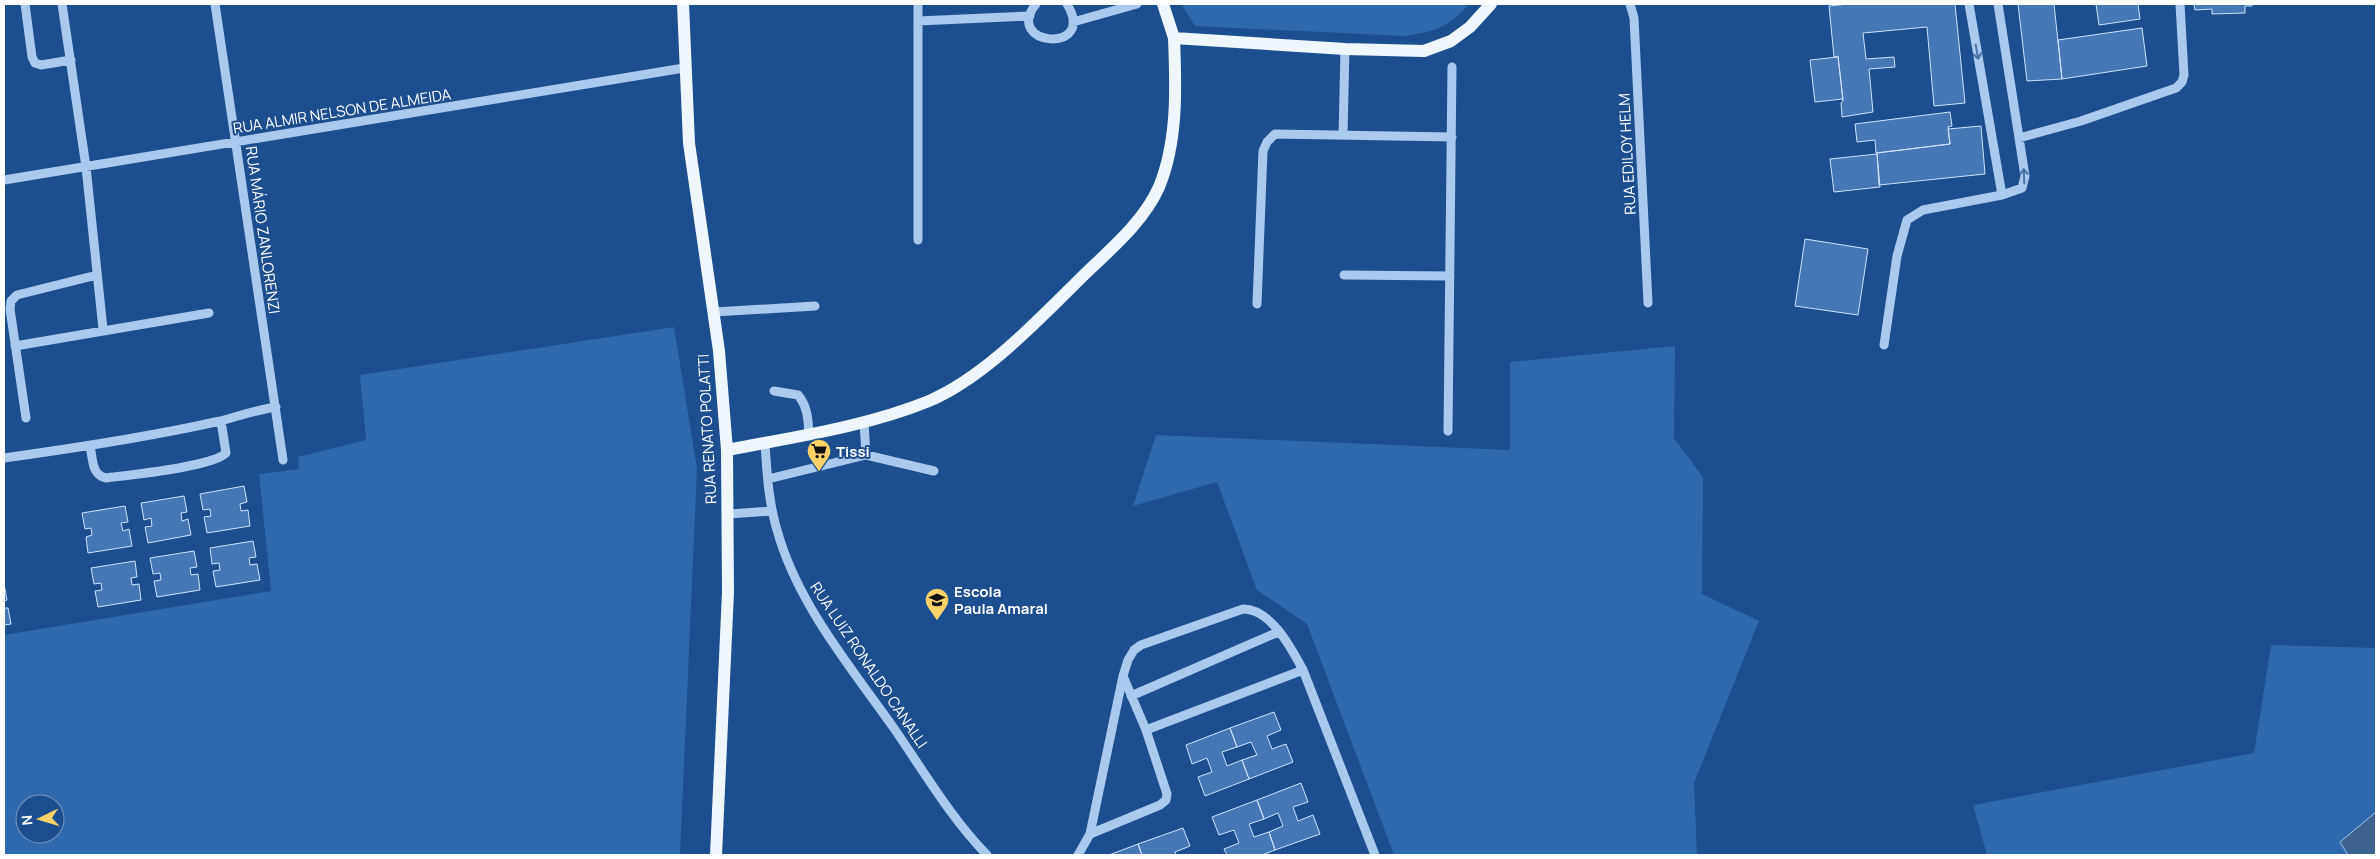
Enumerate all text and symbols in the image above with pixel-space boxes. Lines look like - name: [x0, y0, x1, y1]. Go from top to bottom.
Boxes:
- one-way arrow: [1972, 44, 1982, 60]
- street label: RUA ALMIR NELSON DE ALMEIDA: [232, 83, 453, 139]
- street label: RUA EDILOY HELM: [1613, 93, 1641, 215]
- street label: RUA MÁRIO ZANLORENZI: [241, 145, 285, 315]
- one-way arrow: [2019, 168, 2029, 184]
- street label: RUA RENATO POLATTI: [693, 353, 721, 505]
- supermarket icon: Tissi: [806, 438, 832, 472]
- place label: Tissi: [836, 441, 870, 462]
- street label: RUA LUIZ RONALDO CANALLI: [805, 578, 933, 752]
- place label: Escola Paula Amaral: [954, 581, 1048, 619]
- school or university icon: Escola Paula Amaral: [924, 587, 950, 621]
- north arrow: [15, 794, 65, 844]
- text: N: [17, 814, 36, 826]

